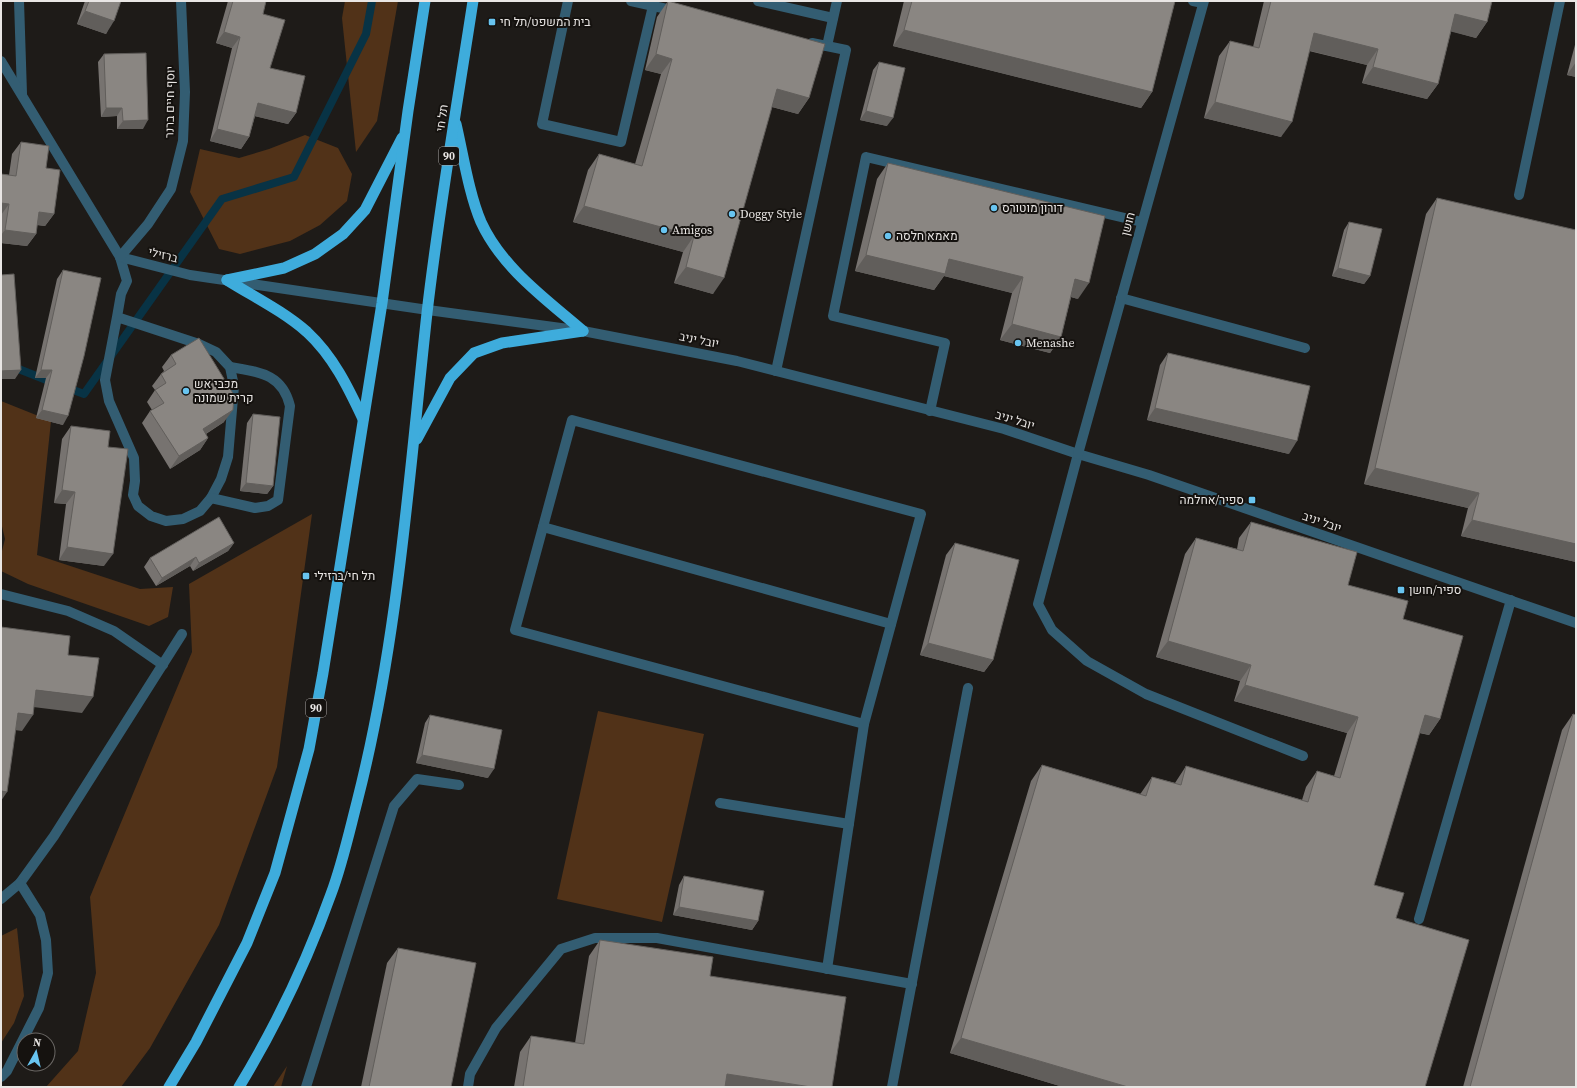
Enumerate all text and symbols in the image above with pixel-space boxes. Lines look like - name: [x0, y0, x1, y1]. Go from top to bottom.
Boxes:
- place label: בית המשפט/תל חי: [500, 14, 591, 30]
- marker: בית המשפט/תל חי: [487, 17, 497, 27]
- street label: יוסף חיים ברנר: [161, 66, 179, 138]
- street label: תל חי: [432, 103, 452, 133]
- road number: 90: [439, 147, 459, 165]
- place label: דורון מוטורס: [1002, 200, 1063, 216]
- marker: דורון מוטורס: [989, 203, 999, 213]
- place label: Doggy Style: [740, 206, 802, 222]
- marker: Doggy Style: [727, 209, 737, 219]
- street label: חושן: [1117, 210, 1139, 238]
- place label: Amigos: [672, 222, 712, 238]
- marker: Amigos: [659, 225, 669, 235]
- place label: מאמא חלסה: [896, 228, 958, 244]
- marker: מאמא חלסה: [883, 231, 893, 241]
- street label: ברזילי: [147, 244, 180, 267]
- street label: יובל יניב: [678, 328, 720, 352]
- place label: Menashe: [1026, 335, 1075, 351]
- marker: Menashe: [1013, 338, 1023, 348]
- place label: מכבי אש קרית שמונה: [194, 376, 253, 406]
- marker: מכבי אש קרית שמונה: [181, 386, 191, 396]
- street label: יובל יניב: [993, 406, 1037, 434]
- place label: ספיר/אחלמה: [1180, 492, 1244, 508]
- marker: ספיר/אחלמה: [1247, 495, 1257, 505]
- street label: יובל יניב: [1300, 508, 1344, 536]
- place label: תל חי/ברזילי: [314, 568, 375, 584]
- marker: תל חי/ברזילי: [301, 571, 311, 581]
- place label: ספיר/חושן: [1409, 582, 1461, 598]
- marker: ספיר/חושן: [1396, 585, 1406, 595]
- road number: 90: [306, 699, 326, 717]
- north arrow: [16, 1032, 56, 1072]
- text: N: [32, 1035, 42, 1051]

